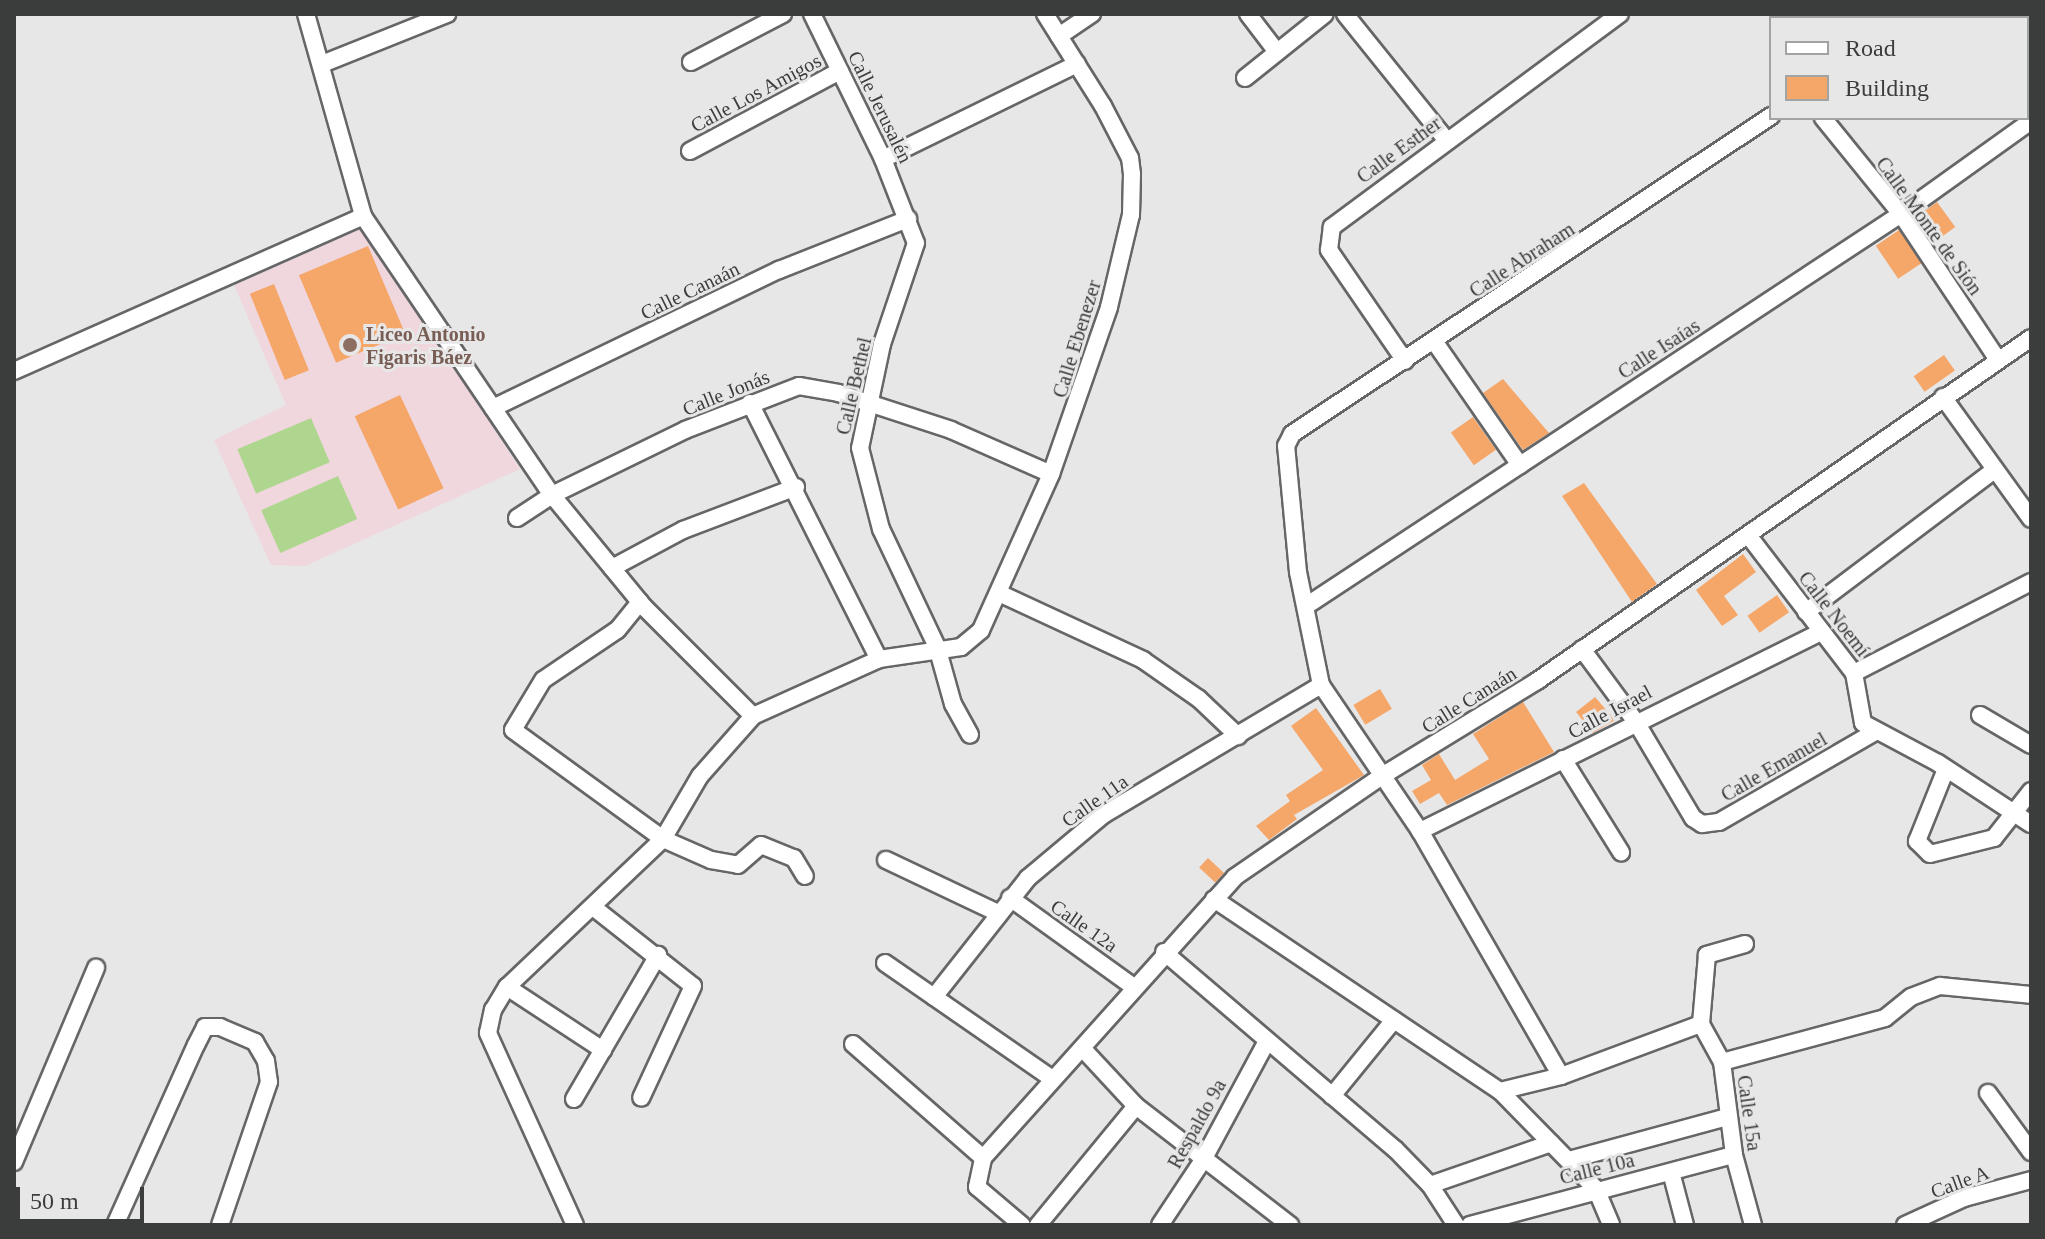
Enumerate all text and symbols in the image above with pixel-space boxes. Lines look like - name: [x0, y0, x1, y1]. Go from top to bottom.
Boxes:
- legend: [1769, 16, 2029, 120]
- text: Road: [1845, 35, 1896, 61]
- street label: Calle Jerusalén: [843, 47, 917, 167]
- street label: Calle Los Amigos: [686, 48, 826, 138]
- text: Building: [1845, 75, 1929, 101]
- street label: Calle Esther: [1352, 111, 1446, 189]
- street label: Calle Monte de Sión: [1871, 152, 1987, 300]
- street label: Calle Abraham: [1464, 217, 1580, 303]
- street label: Calle Canaán: [637, 257, 743, 325]
- street label: Calle Ebenezer: [1048, 277, 1106, 401]
- street label: Calle Isaías: [1614, 314, 1704, 384]
- place label: Liceo Antonio Figaris Báez: [366, 322, 487, 369]
- street label: Calle Bethel: [831, 335, 877, 437]
- marker: Liceo Antonio Figaris Báez: [341, 336, 359, 354]
- street label: Calle Jonás: [679, 365, 773, 421]
- street label: Calle Noemí: [1793, 567, 1875, 661]
- street label: Calle Canaán: [1417, 661, 1521, 739]
- street label: Calle Israel: [1564, 680, 1656, 744]
- street label: Calle Emanuel: [1717, 727, 1831, 807]
- street label: Calle 11a: [1057, 770, 1133, 832]
- street label: Calle 12a: [1046, 894, 1122, 958]
- street label: Calle 15a: [1732, 1074, 1766, 1152]
- street label: Respaldo 9a: [1163, 1075, 1231, 1173]
- street label: Calle 10a: [1557, 1148, 1637, 1190]
- street label: Calle A: [1927, 1160, 1993, 1204]
- scale bar: [20, 1171, 148, 1221]
- text: 50 m: [30, 1188, 79, 1214]

